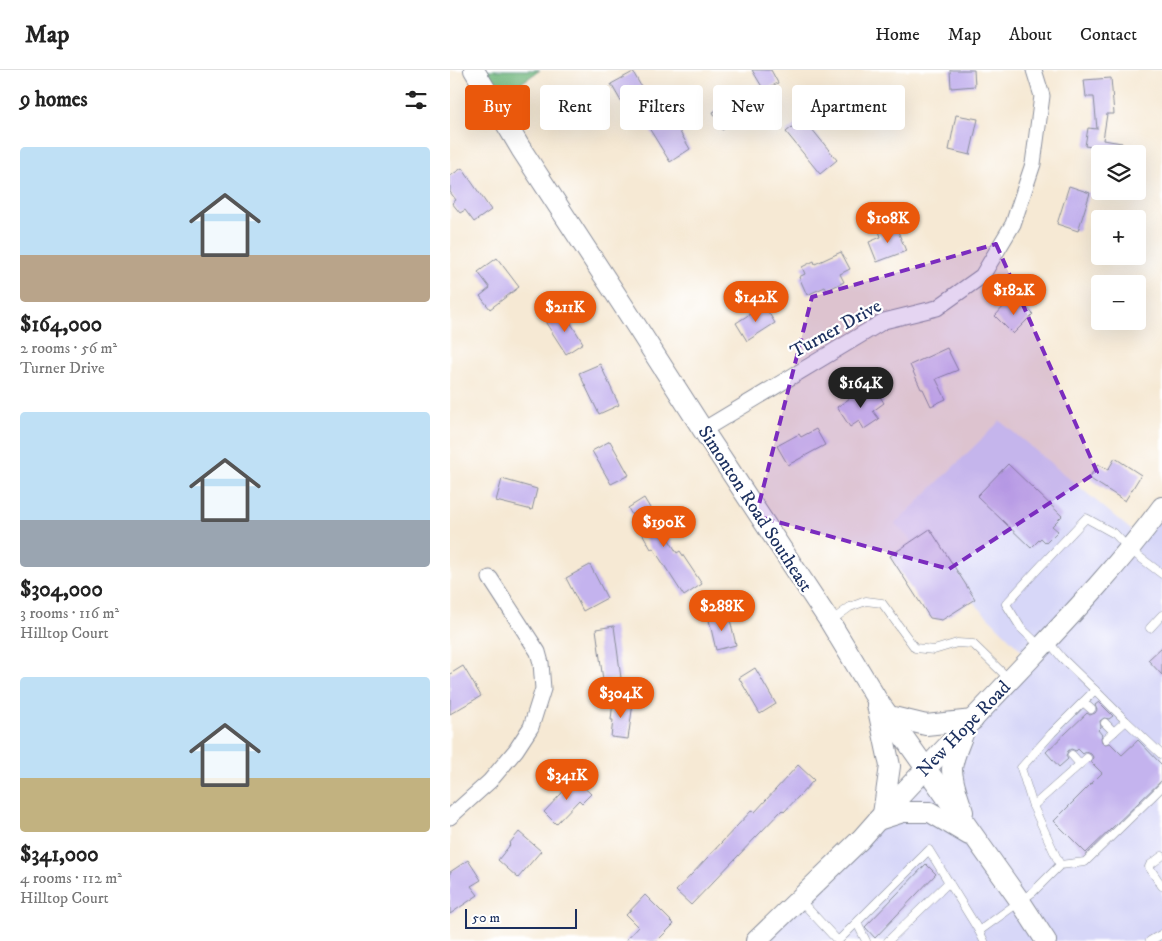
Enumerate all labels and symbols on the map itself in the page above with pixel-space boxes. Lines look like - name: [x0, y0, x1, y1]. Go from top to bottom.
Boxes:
- pin: $108K: [853, 202, 923, 244]
- pin: $182K: [979, 274, 1049, 316]
- pin: $142K: [721, 280, 791, 323]
- pin: $211K: [530, 290, 600, 333]
- street label: Turner Drive: [787, 295, 886, 363]
- pin: $164K: [826, 366, 896, 409]
- street label: Simonton Road Southeast: [693, 422, 817, 596]
- pin: $190K: [629, 506, 699, 548]
- pin: $288K: [687, 590, 757, 632]
- pin: $304K: [586, 676, 656, 719]
- street label: New Hope Road: [912, 676, 1016, 782]
- pin: $341K: [532, 758, 602, 801]
- scale bar: [465, 906, 578, 929]

